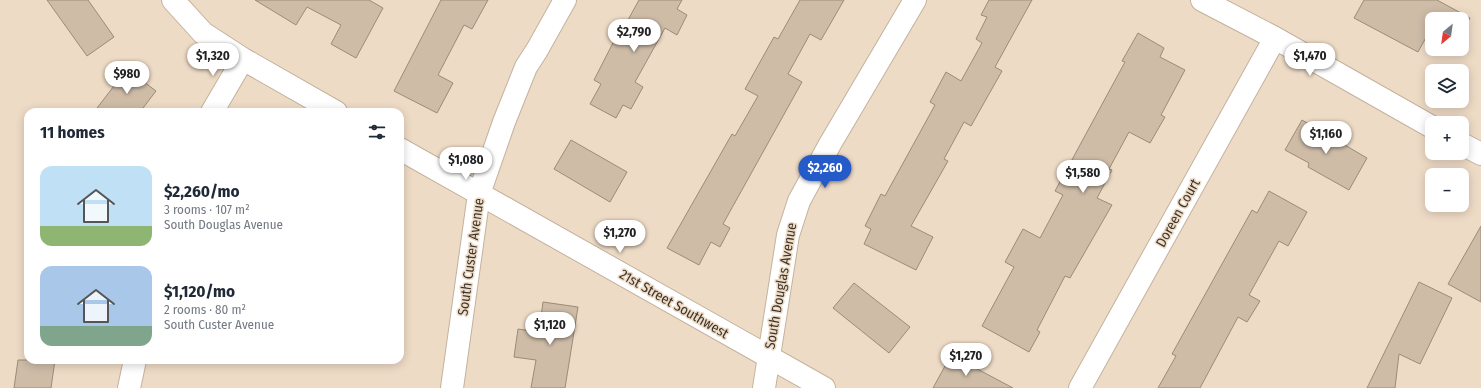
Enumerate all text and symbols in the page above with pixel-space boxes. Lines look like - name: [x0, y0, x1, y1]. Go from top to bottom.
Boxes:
- north arrow: [1425, 12, 1469, 56]
- map controls: [1425, 12, 1469, 212]
- pin: $2,790: [601, 19, 667, 53]
- text: $2,790: [617, 24, 651, 39]
- pin: $1,320: [180, 43, 246, 77]
- pin: $1,470: [1277, 43, 1343, 77]
- text: $1,320: [196, 48, 230, 63]
- text: $1,470: [1293, 48, 1327, 63]
- pin: $980: [103, 61, 151, 95]
- button: layers: [1425, 64, 1469, 108]
- text: $980: [114, 66, 140, 81]
- button: +: [1425, 116, 1469, 160]
- icon: filters: [366, 121, 388, 143]
- pin: $1,160: [1293, 121, 1359, 155]
- text: 11 homes: [40, 122, 105, 143]
- text: $1,160: [1310, 126, 1342, 141]
- pin: $1,080: [433, 147, 499, 181]
- text: $1,080: [448, 152, 484, 167]
- pin: $2,260: [792, 155, 858, 189]
- text: $2,260: [807, 160, 843, 175]
- pin: $1,580: [1050, 160, 1116, 194]
- text: $1,580: [1066, 165, 1100, 180]
- button: −: [1425, 168, 1469, 212]
- street label: Doreen Court: [1152, 176, 1204, 250]
- text: $2,260/mo: [164, 181, 240, 202]
- icon: home: [72, 182, 120, 230]
- street label: South Custer Avenue: [454, 197, 488, 317]
- text: 3 rooms · 107 m²: [164, 202, 250, 217]
- text: South Douglas Avenue: [164, 217, 283, 232]
- pin: $1,270: [587, 220, 653, 254]
- street label: South Douglas Avenue: [762, 221, 800, 351]
- text: $1,270: [604, 225, 636, 240]
- street label: 21st Street Southwest: [616, 266, 732, 342]
- text: $1,120/mo: [164, 281, 235, 302]
- icon: home: [72, 282, 120, 330]
- text: 2 rooms · 80 m²: [164, 302, 246, 317]
- pin: $1,120: [517, 312, 583, 346]
- text: South Custer Avenue: [164, 317, 274, 332]
- text: $1,120: [534, 317, 566, 332]
- pin: $1,270: [933, 343, 999, 377]
- text: $1,270: [950, 348, 982, 363]

